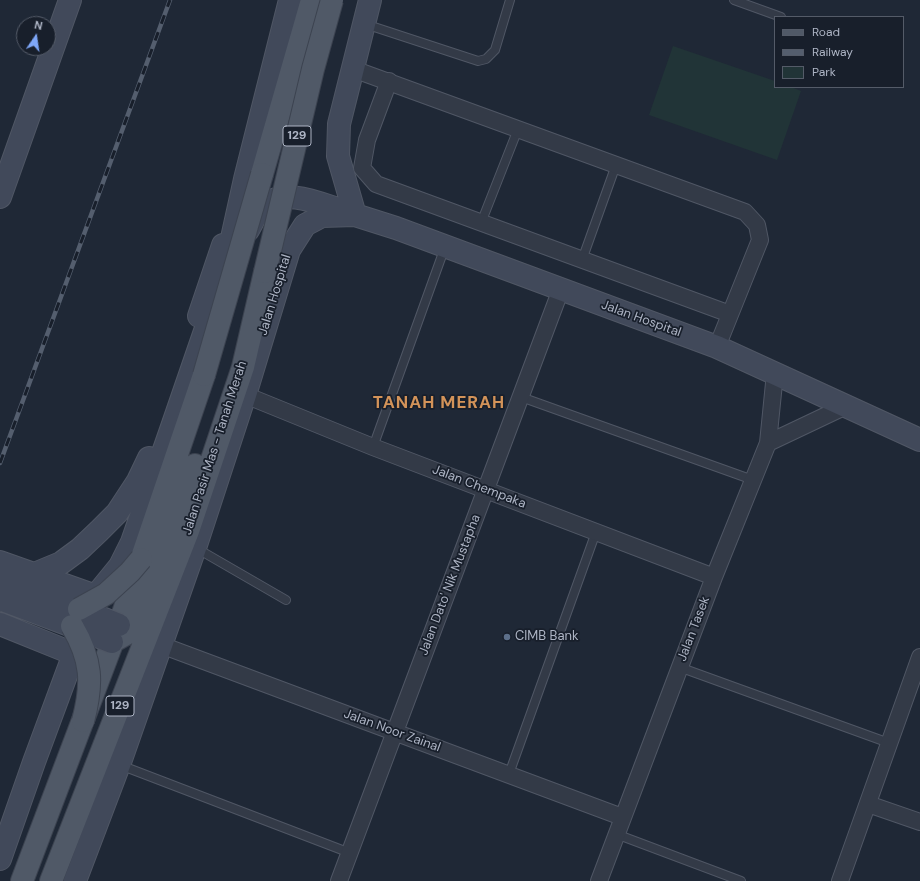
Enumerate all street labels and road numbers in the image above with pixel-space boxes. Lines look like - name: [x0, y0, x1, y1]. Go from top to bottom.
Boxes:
- road number: 129: [283, 126, 311, 146]
- street label: Jalan Hospital: [255, 253, 295, 337]
- street label: Jalan Hospital: [599, 297, 683, 341]
- street label: Jalan Pasir Mas - Tanah Merah: [180, 359, 250, 537]
- street label: Jalan Chempaka: [430, 462, 528, 512]
- street label: Jalan Dato' Nik Mustapha: [416, 512, 484, 658]
- street label: Jalan Tasek: [674, 594, 714, 664]
- road number: 129: [106, 696, 134, 716]
- street label: Jalan Noor Zainal: [342, 706, 442, 756]

